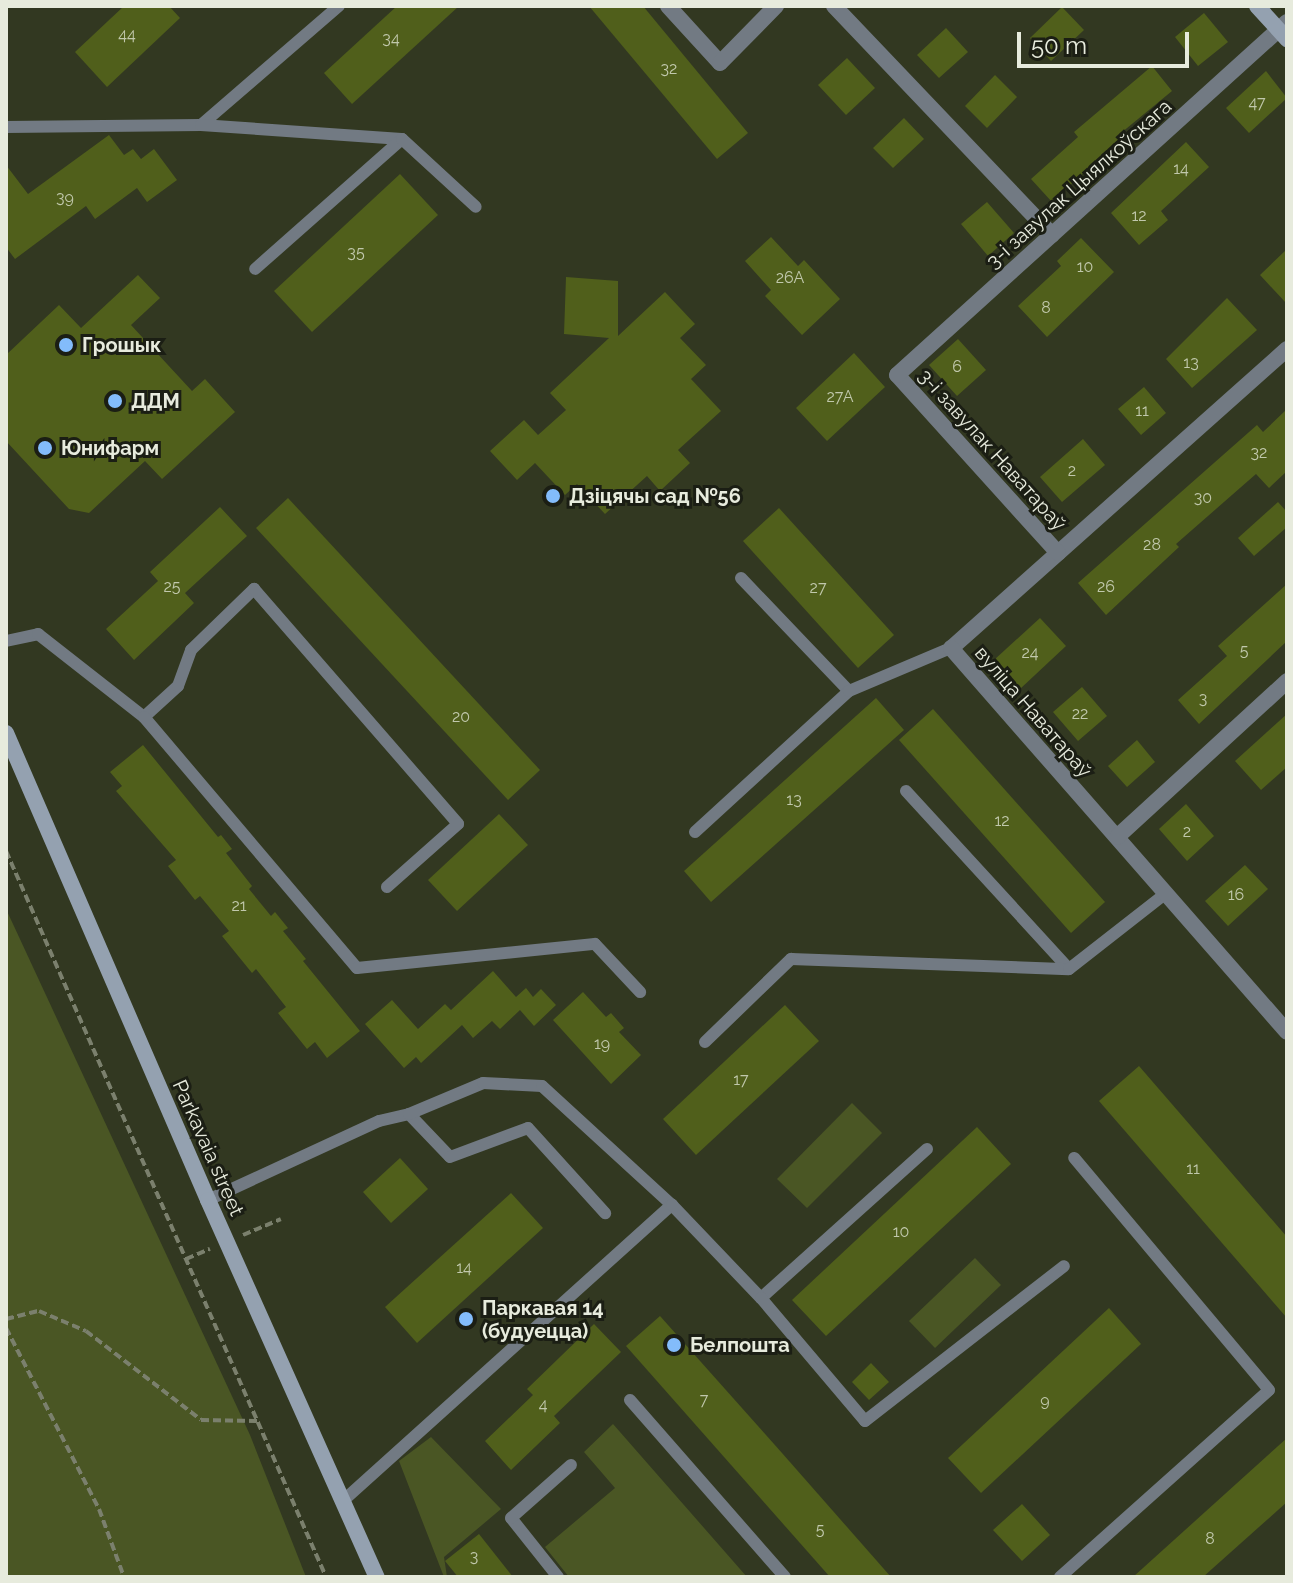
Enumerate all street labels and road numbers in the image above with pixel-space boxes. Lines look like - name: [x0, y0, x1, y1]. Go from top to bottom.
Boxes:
- street label: 3-і завулак Цыялкоўскага: [981, 94, 1177, 274]
- street label: 3-і завулак Наватараў: [913, 364, 1071, 536]
- street label: вуліца Наватараў: [969, 641, 1097, 783]
- street label: Parkavaia street: [167, 1076, 249, 1220]

